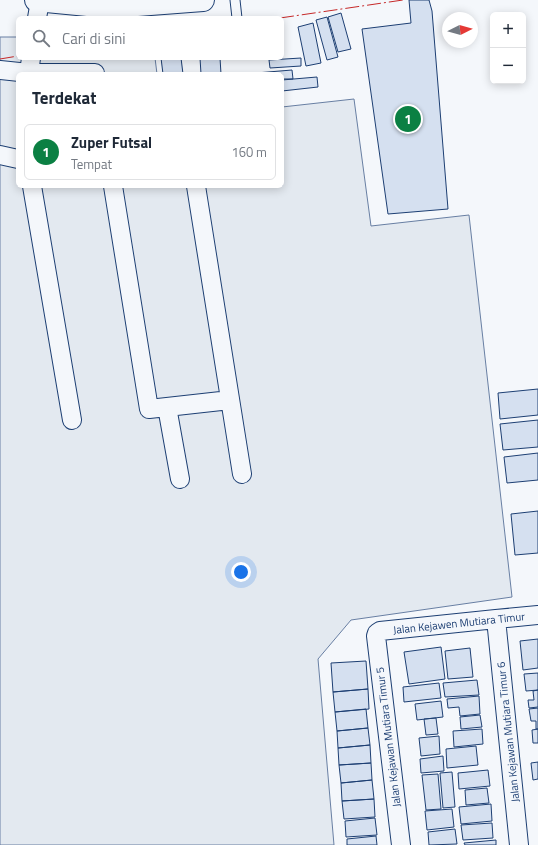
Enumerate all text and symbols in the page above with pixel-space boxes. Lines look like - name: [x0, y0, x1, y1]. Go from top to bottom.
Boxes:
- north arrow: [442, 12, 478, 48]
- map controls: [490, 12, 526, 84]
- button: +: [490, 12, 526, 48]
- search box: [16, 16, 284, 60]
- icon: search: [30, 27, 52, 49]
- text: Cari di sini: [62, 27, 126, 50]
- button: −: [490, 48, 526, 84]
- text: Terdekat: [32, 85, 96, 111]
- pin: 1: [395, 104, 421, 134]
- text: Zuper Futsal: [71, 131, 152, 154]
- text: 1: [42, 142, 50, 162]
- text: 160 m: [231, 142, 267, 162]
- text: Tempat: [71, 154, 112, 174]
- your location: [231, 562, 251, 582]
- street label: Jalan Kejawen Mutiara Timur: [392, 608, 526, 638]
- street label: Jalan Kejawan Mutiara Timur 6: [493, 661, 523, 803]
- street label: Jalan Kejawan Mutiara Timur 5: [371, 666, 405, 808]

